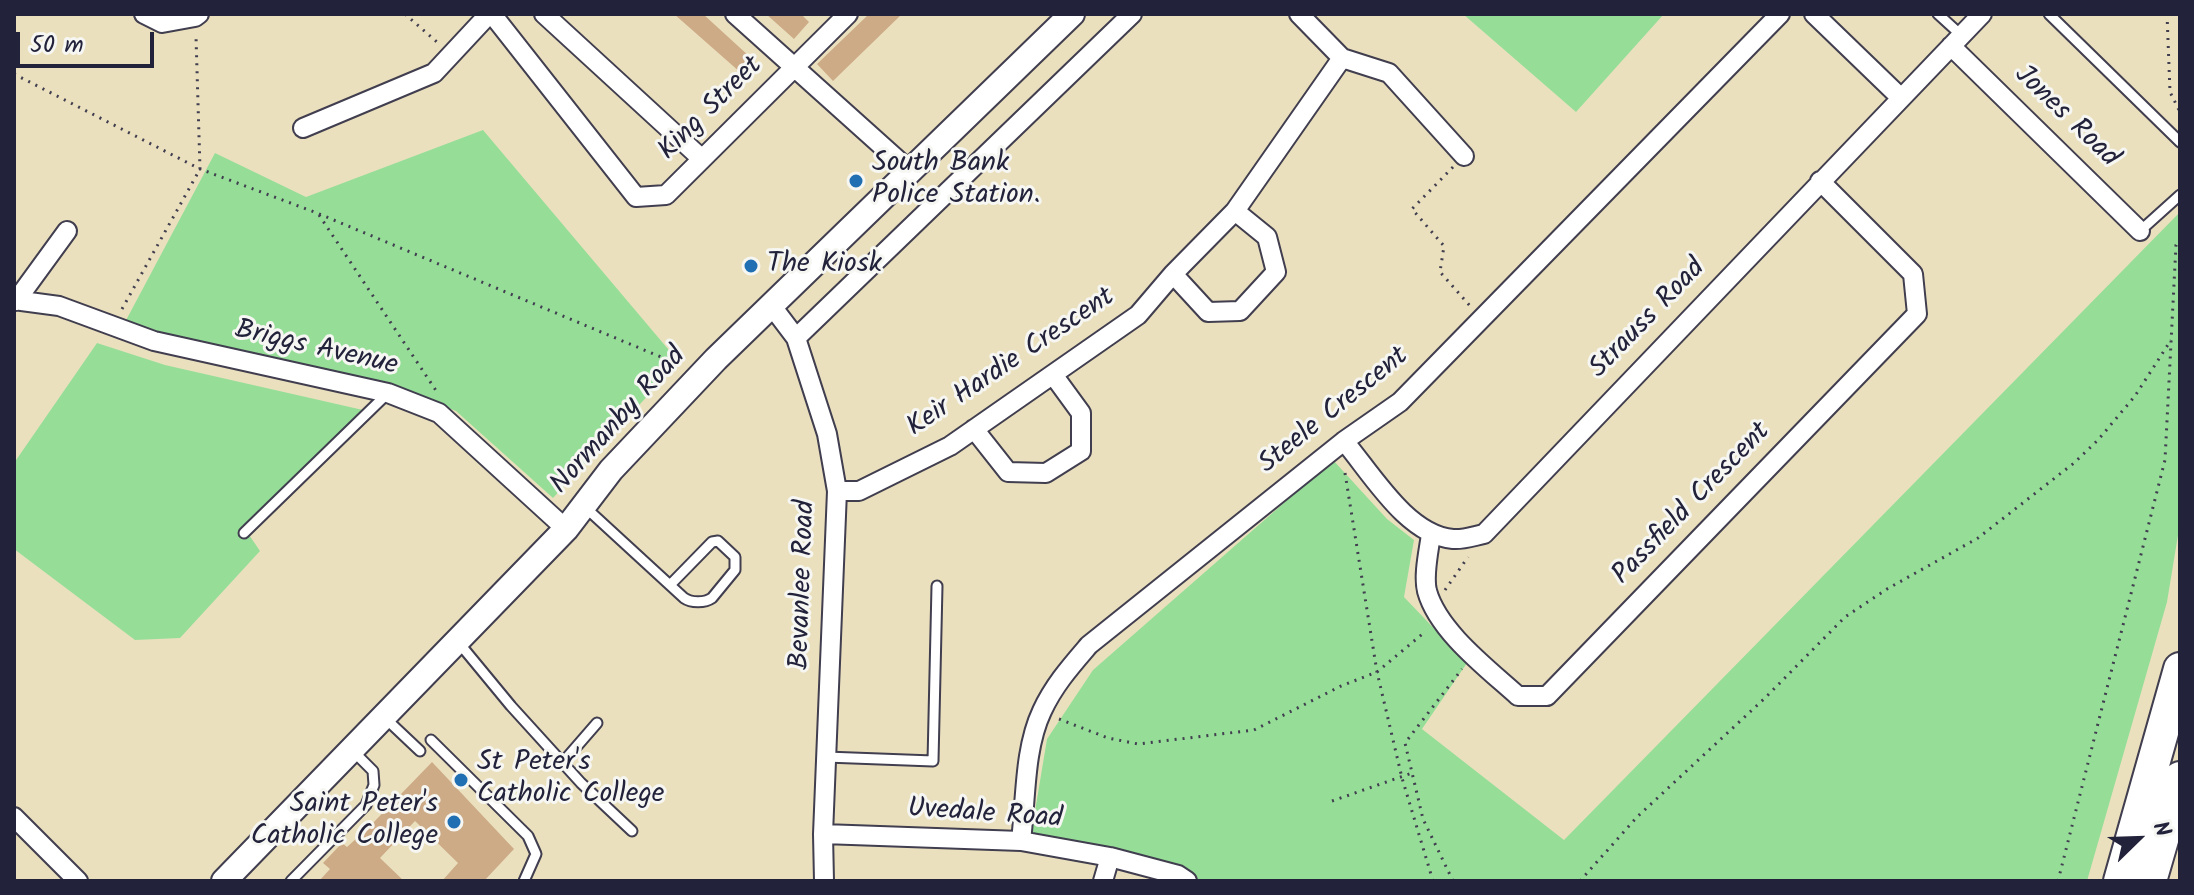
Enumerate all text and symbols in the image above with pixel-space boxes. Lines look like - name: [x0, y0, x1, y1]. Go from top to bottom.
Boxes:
- scale bar: [20, 16, 158, 66]
- text: 50 m: [30, 26, 84, 65]
- street label: King Street: [653, 51, 771, 169]
- street label: Jones Road: [2006, 60, 2124, 176]
- place label: South Bank Police Station.: [872, 148, 1040, 214]
- marker: South Bank Police Station.: [847, 172, 865, 190]
- place label: The Kiosk: [767, 249, 882, 283]
- street label: Strauss Road: [1584, 253, 1714, 387]
- marker: The Kiosk: [742, 257, 760, 275]
- street label: Keir Hardie Crescent: [902, 282, 1122, 446]
- street label: Briggs Avenue: [231, 315, 401, 385]
- street label: Normanby Road: [545, 341, 695, 503]
- street label: Steele Crescent: [1253, 341, 1417, 483]
- street label: Passfield Crescent: [1607, 417, 1779, 593]
- street label: Bevanlee Road: [785, 500, 825, 670]
- place label: St Peter's Catholic College: [477, 747, 664, 813]
- marker: St Peter's Catholic College: [452, 771, 470, 789]
- place label: Saint Peter's Catholic College: [251, 789, 438, 855]
- street label: Uvedale Road: [906, 794, 1064, 838]
- north arrow: [2098, 799, 2178, 879]
- marker: Saint Peter's Catholic College: [445, 813, 463, 831]
- text: N: [2142, 816, 2179, 843]

